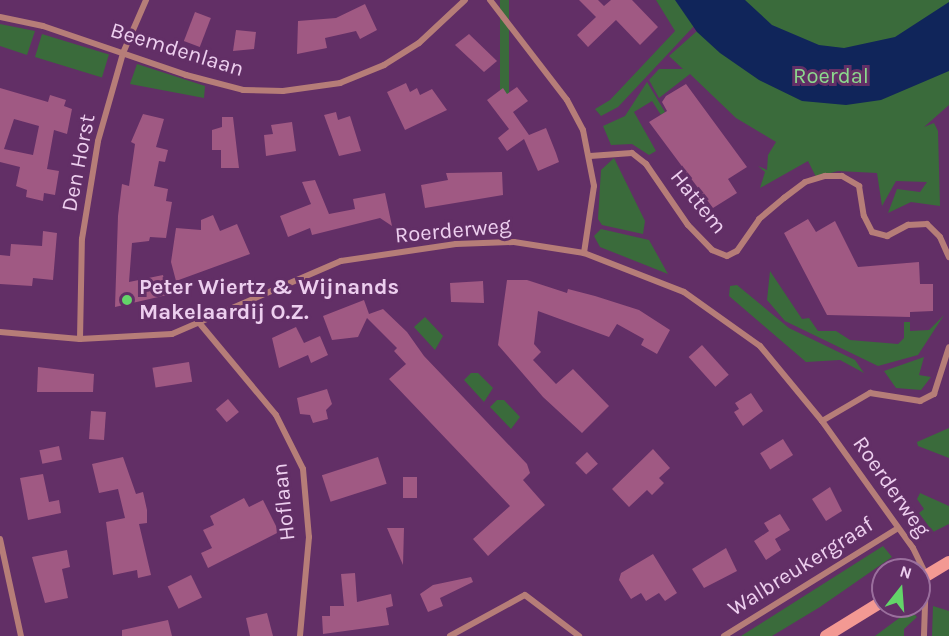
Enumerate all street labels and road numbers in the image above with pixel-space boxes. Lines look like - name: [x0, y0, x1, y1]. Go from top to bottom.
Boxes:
- street label: Beemdenlaan: [107, 17, 247, 83]
- street label: Den Horst: [57, 112, 101, 214]
- street label: Hattem: [664, 164, 732, 240]
- street label: Roerderweg: [394, 213, 512, 249]
- street label: Roerderweg: [847, 432, 935, 542]
- street label: Hoflaan: [267, 462, 301, 542]
- street label: Walbreukergraaf: [724, 512, 878, 622]

